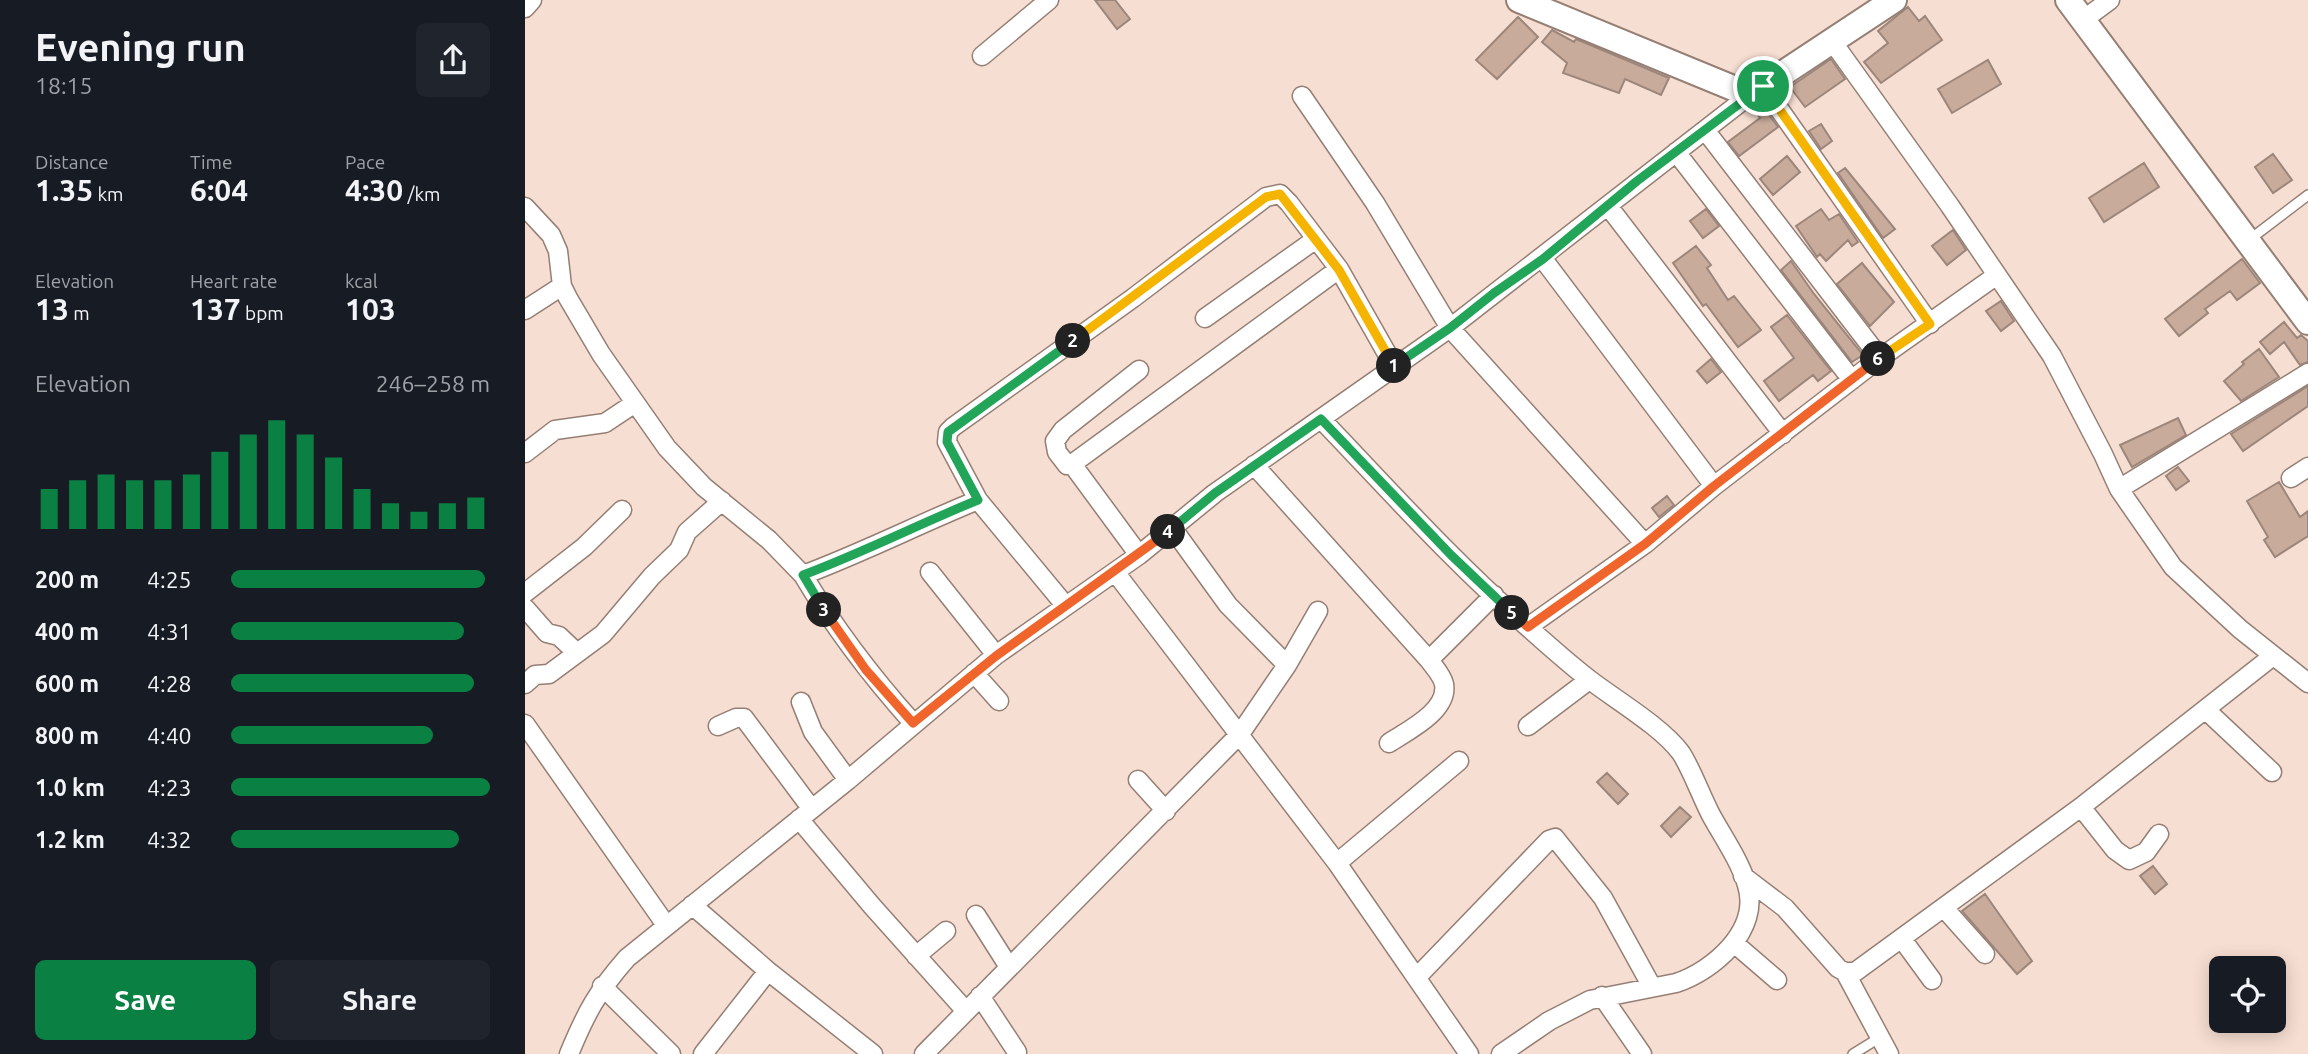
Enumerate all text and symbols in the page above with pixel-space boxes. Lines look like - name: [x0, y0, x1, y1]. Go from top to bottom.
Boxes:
- button: share: [416, 23, 490, 97]
- text: Evening run: [35, 26, 246, 68]
- pin: [1733, 56, 1793, 116]
- icon: arrive: [1744, 67, 1782, 105]
- text: 18:15: [35, 73, 93, 98]
- text: Distance: [35, 151, 109, 173]
- text: Time: [190, 151, 232, 173]
- text: Pace: [345, 151, 385, 173]
- text: 1.35: [35, 173, 93, 207]
- text: 6:04: [190, 173, 248, 207]
- text: 4:30: [345, 173, 403, 207]
- text: km: [93, 183, 123, 205]
- text: /km: [403, 183, 441, 205]
- text: Elevation: [35, 270, 114, 292]
- text: Heart rate: [190, 270, 277, 292]
- text: kcal: [345, 270, 378, 292]
- text: 13: [35, 292, 69, 326]
- text: 137: [190, 292, 241, 326]
- text: 103: [345, 292, 396, 326]
- text: m: [69, 302, 90, 324]
- text: bpm: [241, 302, 284, 324]
- pin: 2: [1055, 324, 1091, 358]
- text: 2: [1067, 329, 1078, 351]
- pin: 6: [1861, 342, 1895, 376]
- text: 6: [1872, 347, 1883, 369]
- pin: 1: [1377, 348, 1411, 384]
- text: 1: [1388, 354, 1399, 376]
- text: Elevation: [35, 371, 131, 396]
- text: 246–258 m: [376, 371, 490, 396]
- pin: 4: [1151, 514, 1185, 550]
- text: 4: [1162, 520, 1173, 542]
- text: 200 m: [35, 567, 99, 592]
- text: 4:25: [147, 567, 192, 592]
- pin: 3: [807, 592, 841, 628]
- pin: 5: [1495, 596, 1529, 630]
- text: 3: [818, 598, 829, 620]
- text: 5: [1506, 601, 1517, 623]
- text: 400 m: [35, 619, 99, 644]
- text: 4:31: [147, 619, 192, 644]
- text: 600 m: [35, 671, 99, 696]
- text: 4:28: [147, 671, 192, 696]
- text: 800 m: [35, 723, 99, 748]
- text: 4:40: [147, 723, 192, 748]
- text: 1.0 km: [35, 775, 105, 800]
- text: 4:23: [147, 775, 192, 800]
- text: 1.2 km: [35, 827, 105, 852]
- text: 4:32: [147, 827, 192, 852]
- map controls: [2209, 956, 2286, 1033]
- button: locate: [2209, 956, 2286, 1033]
- button: Save: [35, 960, 256, 1040]
- button: Share: [270, 960, 490, 1040]

